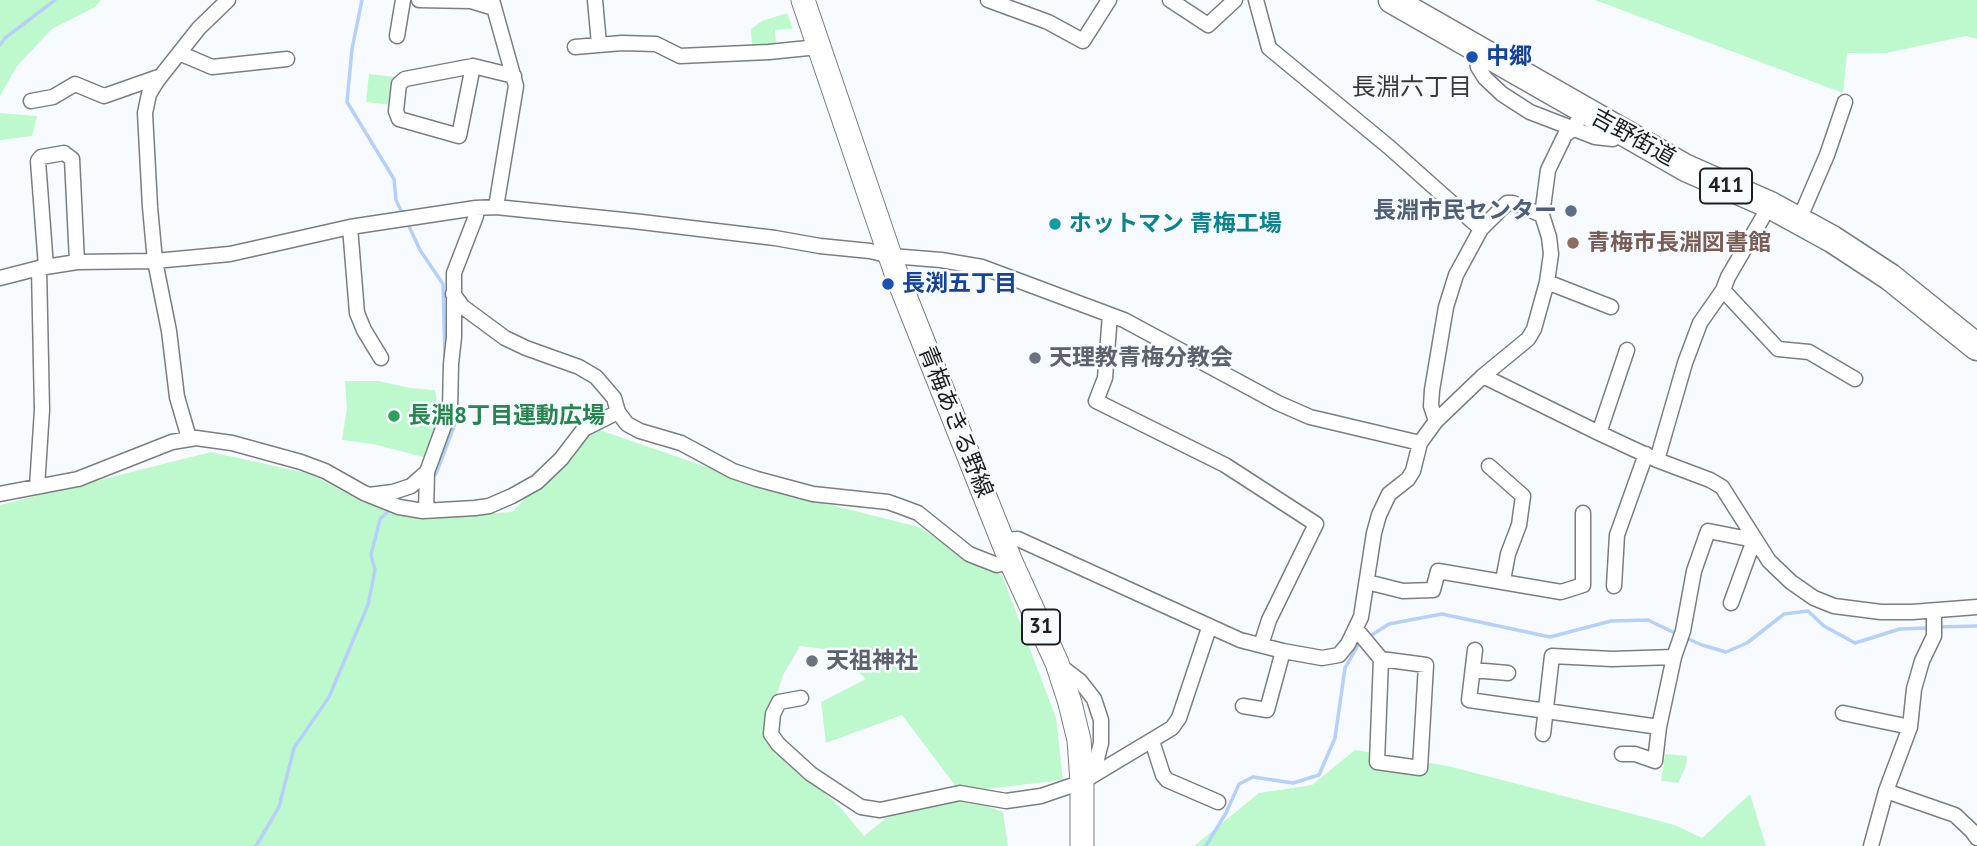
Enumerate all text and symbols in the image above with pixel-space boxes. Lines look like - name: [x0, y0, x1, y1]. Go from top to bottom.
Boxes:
- place label: 中郷: [1486, 43, 1532, 71]
- marker: 中郷: [1464, 49, 1480, 65]
- district label: 長淵六丁目: [1352, 74, 1472, 102]
- street label: 吉野街道: [1586, 104, 1680, 172]
- road number: 411: [1700, 168, 1752, 204]
- place label: 長淵市民センター: [1373, 197, 1557, 225]
- marker: 長淵市民センター: [1563, 203, 1579, 219]
- place label: ホットマン 青梅工場: [1069, 210, 1282, 238]
- marker: ホットマン 青梅工場: [1047, 216, 1063, 232]
- place label: 青梅市長淵図書館: [1587, 229, 1771, 257]
- marker: 青梅市長淵図書館: [1565, 235, 1581, 251]
- place label: 長渕五丁目: [902, 270, 1017, 298]
- marker: 長渕五丁目: [880, 276, 896, 292]
- street label: 青梅あきる野線: [912, 342, 998, 502]
- place label: 天理教青梅分教会: [1049, 344, 1233, 372]
- marker: 天理教青梅分教会: [1027, 350, 1043, 366]
- place label: 長淵8丁目運動広場: [408, 402, 605, 430]
- marker: 長淵8丁目運動広場: [386, 408, 402, 424]
- road number: 31: [1022, 610, 1060, 644]
- place label: 天祖神社: [826, 647, 918, 675]
- marker: 天祖神社: [804, 653, 820, 669]

